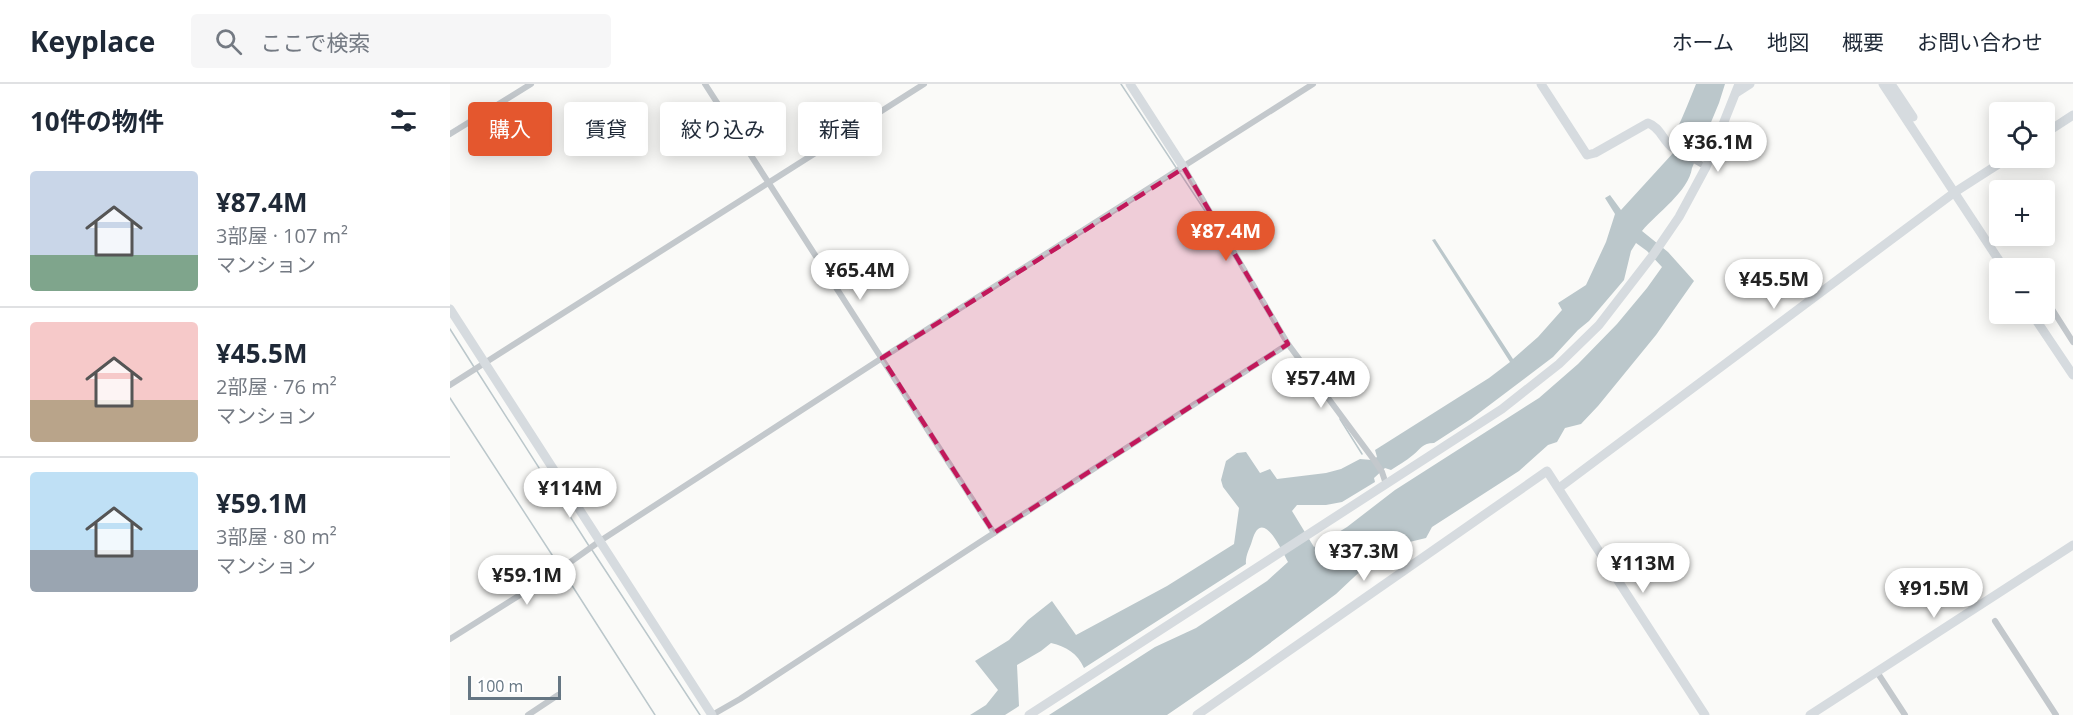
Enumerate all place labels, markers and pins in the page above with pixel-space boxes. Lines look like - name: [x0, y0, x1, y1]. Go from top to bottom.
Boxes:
- pin: ¥36.1M: [1669, 122, 1767, 173]
- pin: ¥87.4M: [1177, 211, 1275, 262]
- pin: ¥65.4M: [811, 250, 909, 301]
- pin: ¥45.5M: [1725, 259, 1823, 310]
- pin: ¥57.4M: [1272, 358, 1370, 409]
- pin: ¥114M: [528, 468, 612, 519]
- pin: ¥37.3M: [1315, 531, 1413, 582]
- pin: ¥113M: [1601, 543, 1685, 594]
- pin: ¥59.1M: [478, 555, 576, 606]
- pin: ¥91.5M: [1885, 568, 1983, 619]

